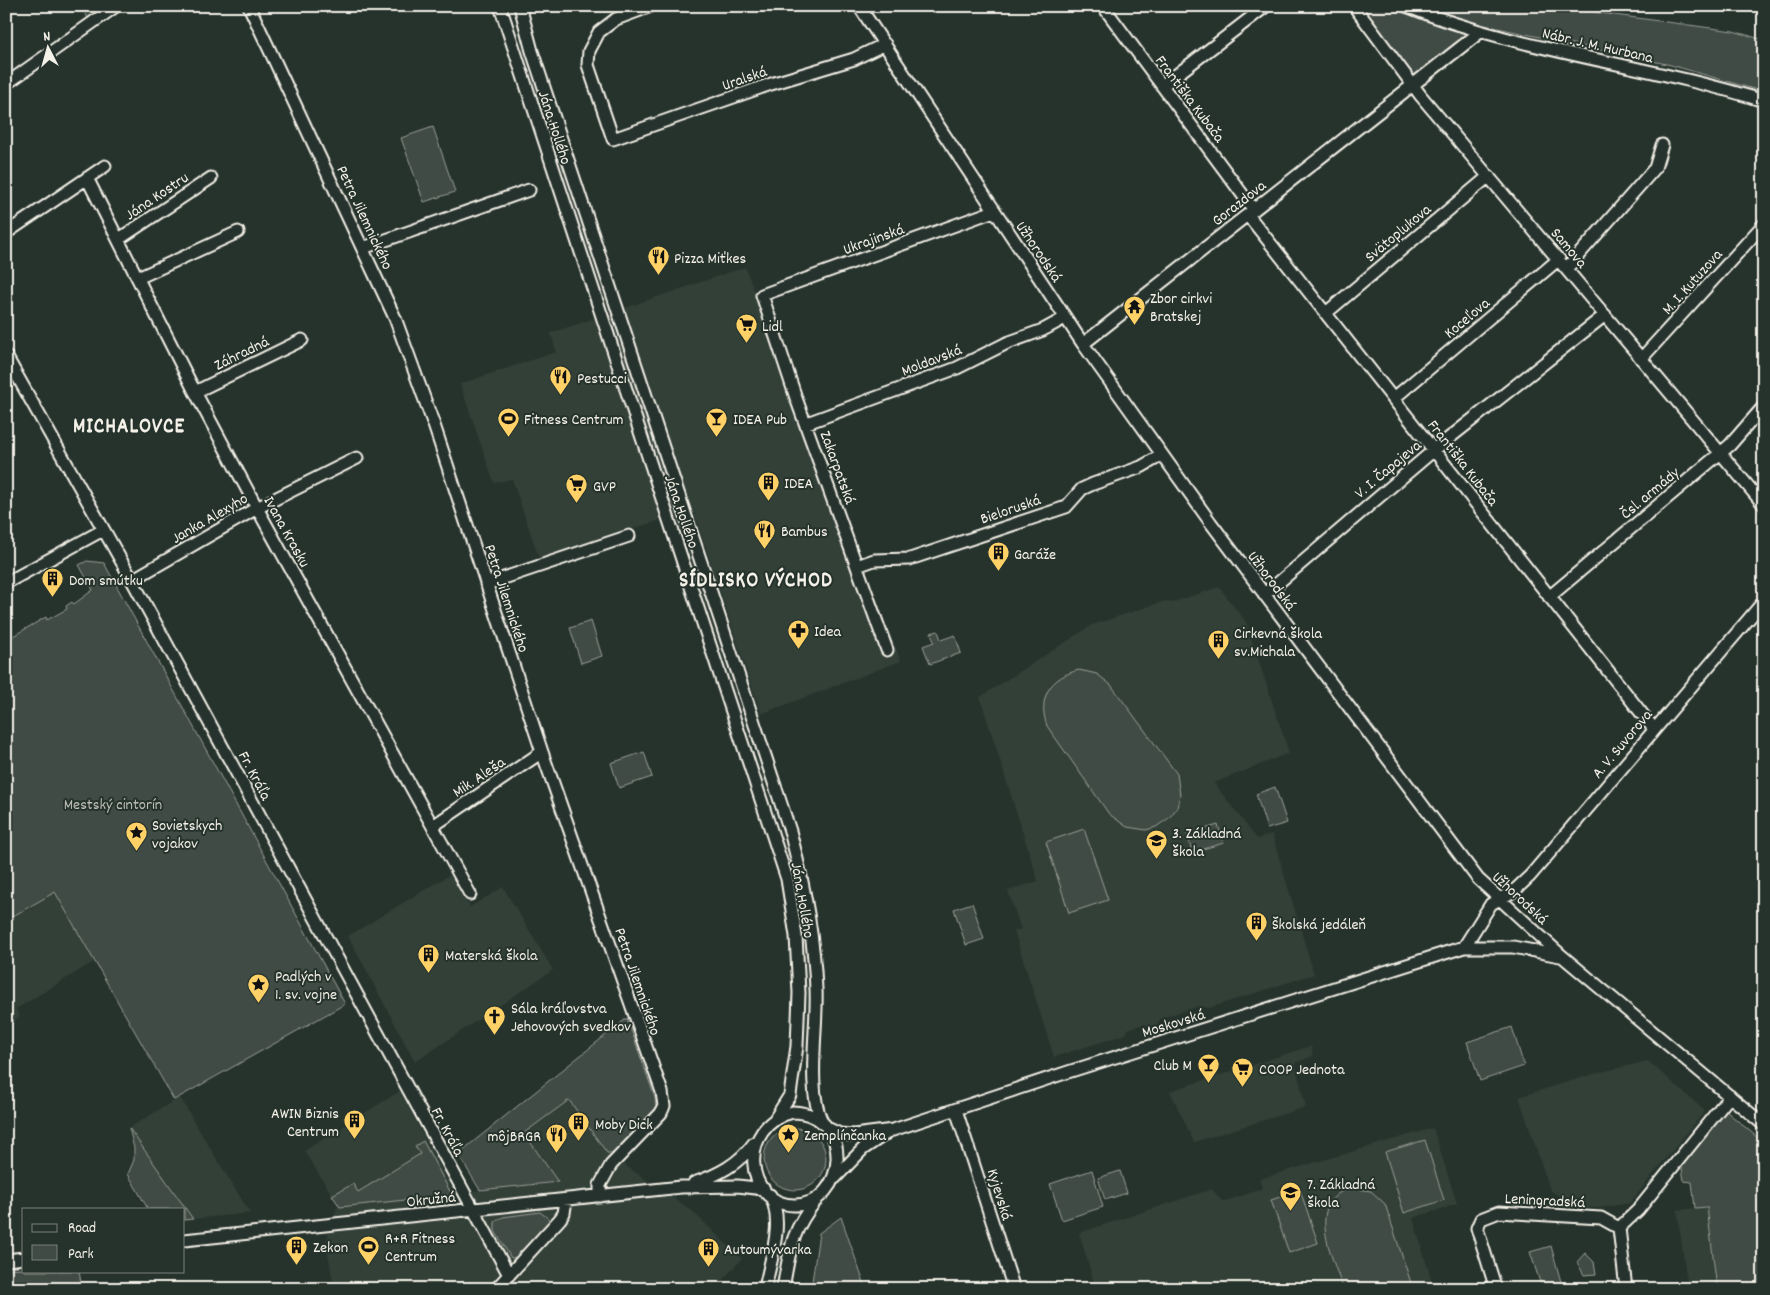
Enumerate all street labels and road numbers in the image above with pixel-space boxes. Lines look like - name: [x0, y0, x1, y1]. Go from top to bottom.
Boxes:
- street label: Nábr. J. M. Hurbana: [1540, 22, 1656, 70]
- street label: Františka Kubača: [1148, 51, 1230, 148]
- street label: Uralská: [719, 61, 770, 98]
- street label: Jána Hollého: [531, 88, 576, 168]
- street label: Petra Jilemnického: [330, 162, 398, 274]
- street label: Jána Kostru: [121, 167, 194, 227]
- street label: Gorazdova: [1207, 175, 1272, 233]
- street label: Svätoplukova: [1360, 199, 1437, 269]
- street label: Užhorodská: [1009, 217, 1067, 288]
- street label: Ukrajinská: [840, 219, 908, 262]
- street label: Samova: [1544, 223, 1592, 274]
- street label: M. I. Kutuzova: [1657, 244, 1729, 321]
- street label: Koceľova: [1440, 293, 1496, 345]
- street label: Záhradná: [211, 331, 274, 377]
- street label: Moldavská: [898, 339, 966, 383]
- street label: Františka Kubača: [1421, 415, 1503, 512]
- street label: Zakarpatská: [813, 428, 861, 508]
- street label: V. I. Čapajeva: [1350, 435, 1427, 505]
- street label: Čsl. armády: [1616, 462, 1686, 526]
- street label: Jána Hollého: [657, 472, 704, 552]
- street label: Janka Alexyho: [168, 488, 253, 550]
- street label: Bieloruská: [977, 489, 1044, 531]
- street label: Ivana Krasku: [257, 492, 315, 572]
- street label: Petra Jilemnického: [477, 542, 534, 656]
- street label: Užhorodská: [1241, 547, 1301, 616]
- street label: A. V. Suvorova: [1587, 705, 1659, 784]
- street label: Fr. Kráľa: [231, 748, 277, 805]
- street label: Mik. Aleša: [448, 752, 511, 804]
- street label: Jána Hollého: [784, 861, 820, 940]
- street label: Užhorodská: [1486, 867, 1553, 931]
- street label: Petra Jilemnického: [607, 925, 666, 1039]
- street label: Moskovská: [1139, 1004, 1208, 1045]
- street label: Fr. Kráľa: [424, 1104, 470, 1161]
- street label: Kyjevská: [980, 1166, 1017, 1223]
- street label: Okružná: [405, 1186, 457, 1215]
- street label: Leningradská: [1504, 1188, 1586, 1215]

